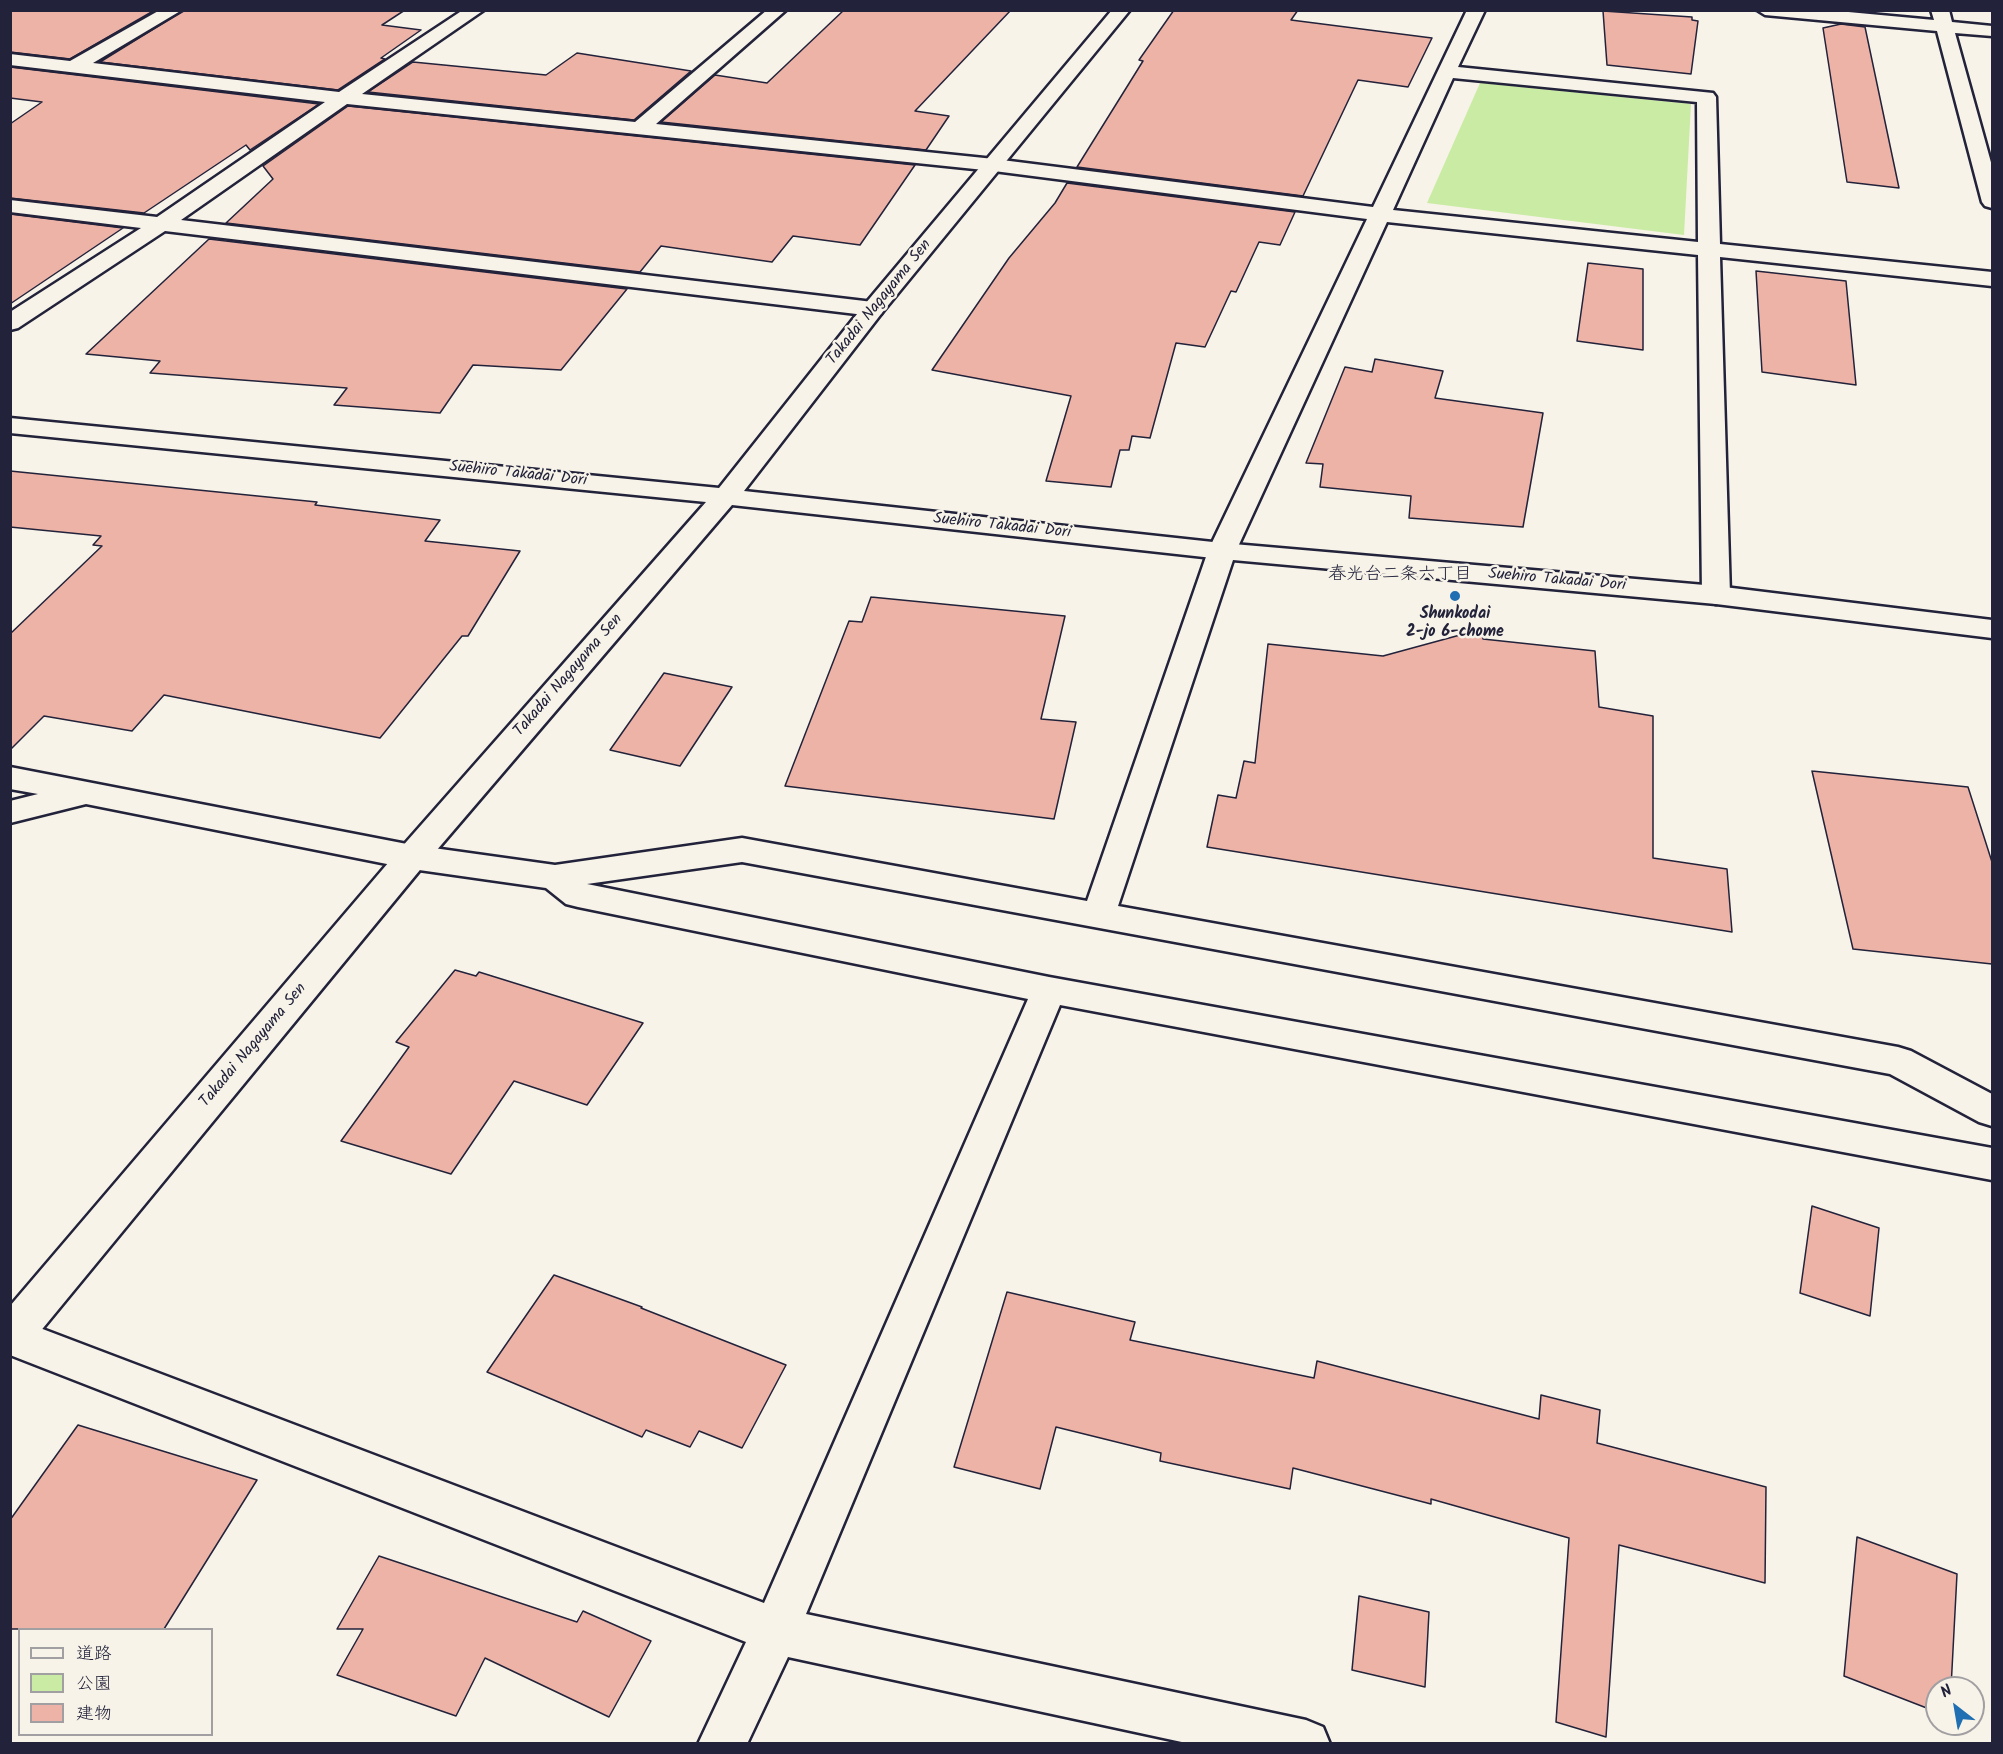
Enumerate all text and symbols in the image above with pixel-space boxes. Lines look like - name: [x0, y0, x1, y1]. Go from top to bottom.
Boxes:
- street label: Takadai Nagayama Sen: [823, 236, 937, 370]
- street label: Suehiro Takadai Dori: [448, 458, 588, 492]
- street label: Suehiro Takadai Dori: [932, 510, 1072, 544]
- district label: 春光台二条六丁目: [1328, 565, 1472, 587]
- street label: Suehiro Takadai Dori: [1487, 565, 1627, 597]
- marker: Shunkodai 2-jo 6-chome: [1448, 589, 1462, 603]
- place label: Shunkodai 2-jo 6-chome: [1406, 605, 1504, 643]
- street label: Takadai Nagayama Sen: [511, 611, 627, 741]
- street label: Takadai Nagayama Sen: [196, 980, 312, 1112]
- legend: [18, 1628, 213, 1736]
- text: 道路: [76, 1640, 112, 1669]
- text: 公園: [76, 1670, 112, 1699]
- north arrow: [1925, 1676, 1985, 1736]
- text: N: [1936, 1679, 1957, 1705]
- text: 建物: [76, 1700, 112, 1729]

